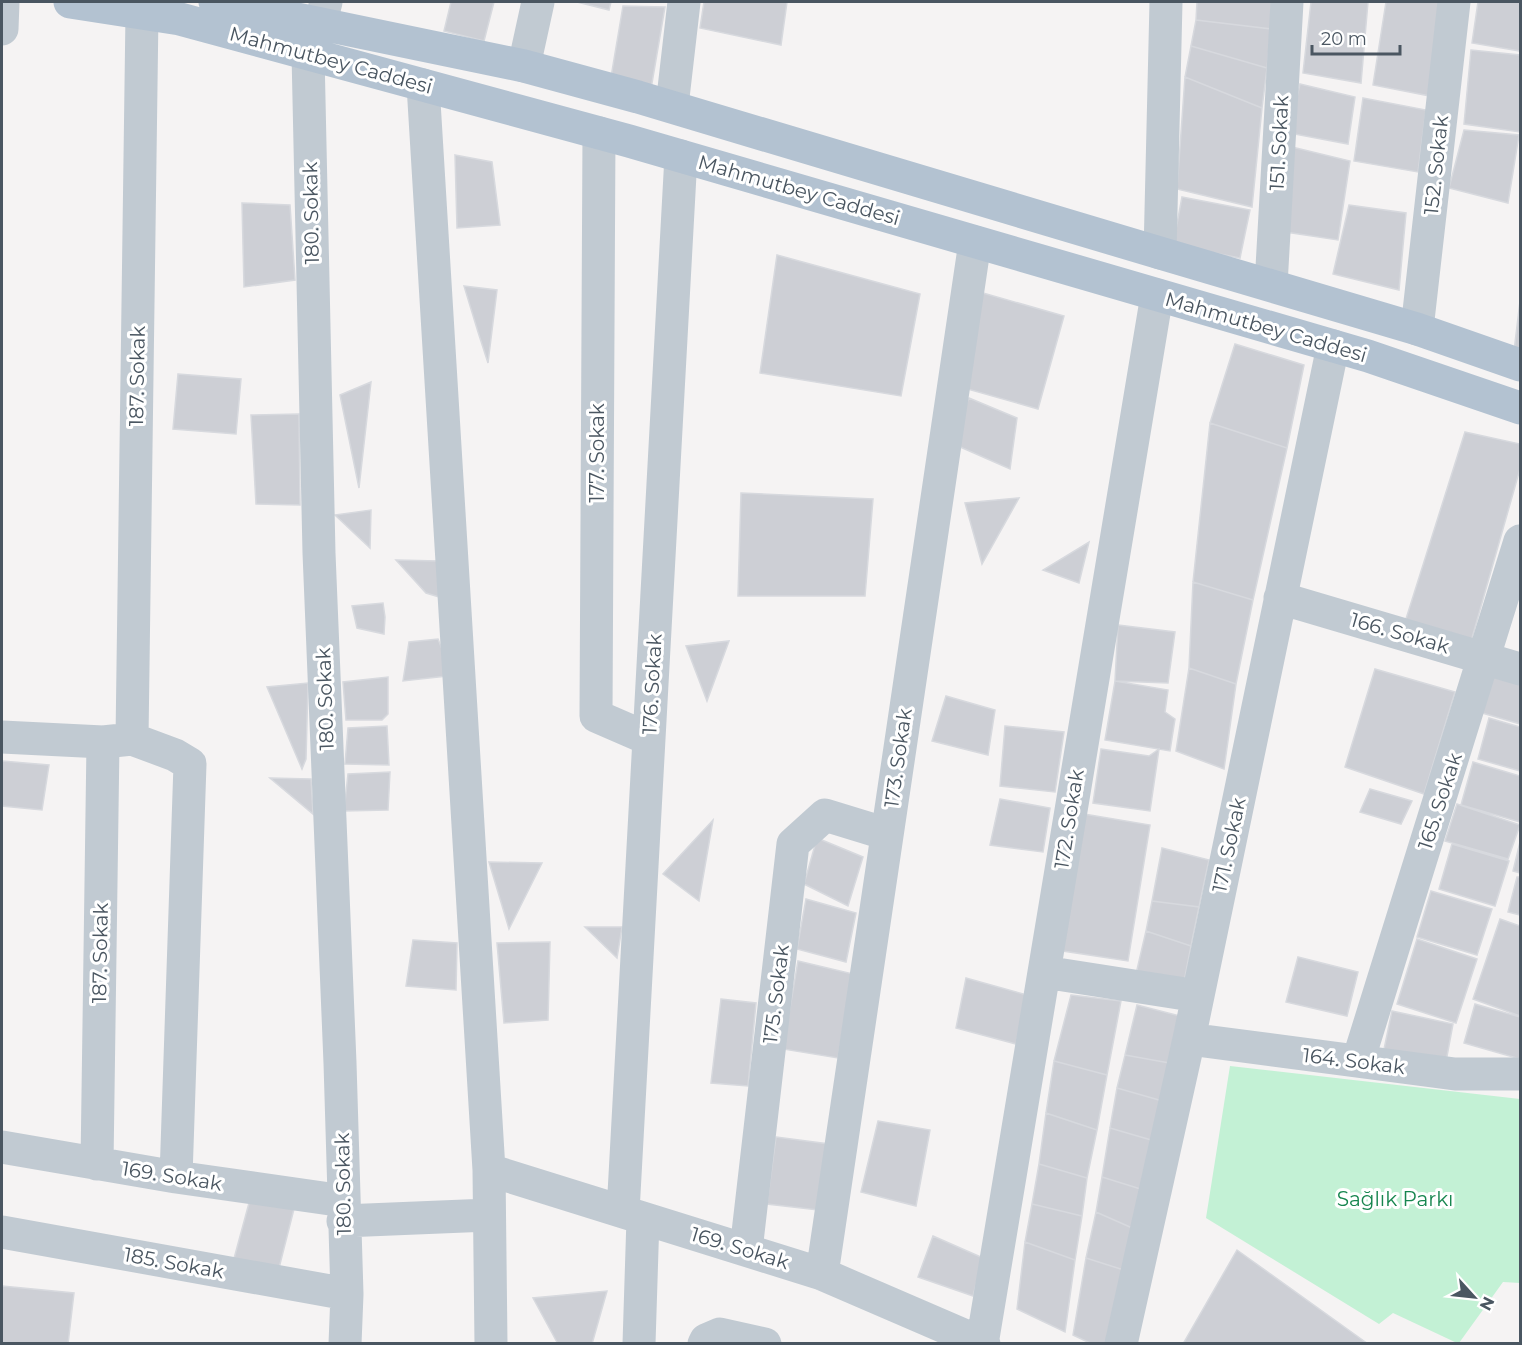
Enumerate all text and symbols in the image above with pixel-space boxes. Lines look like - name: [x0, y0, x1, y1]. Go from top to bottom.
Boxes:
- scale bar: [1312, 18, 1400, 56]
- street label: Mahmutbey Caddesi: [227, 21, 435, 99]
- text: 20 m: [1321, 28, 1367, 50]
- street label: 151. Sokak: [1265, 95, 1293, 191]
- street label: 152. Sokak: [1419, 114, 1453, 216]
- street label: Mahmutbey Caddesi: [695, 150, 903, 230]
- street label: 180. Sokak: [298, 161, 324, 265]
- street label: Mahmutbey Caddesi: [1162, 287, 1370, 367]
- street label: 187. Sokak: [124, 325, 150, 426]
- street label: 177. Sokak: [585, 403, 609, 503]
- street label: 166. Sokak: [1348, 607, 1452, 659]
- street label: 176. Sokak: [637, 633, 667, 735]
- street label: 180. Sokak: [311, 647, 339, 751]
- street label: 173. Sokak: [879, 707, 917, 809]
- street label: 165. Sokak: [1413, 749, 1467, 853]
- street label: 172. Sokak: [1049, 768, 1089, 870]
- street label: 171. Sokak: [1207, 795, 1251, 895]
- street label: 187. Sokak: [87, 902, 113, 1003]
- street label: 175. Sokak: [758, 943, 794, 1045]
- street label: 164. Sokak: [1301, 1043, 1407, 1079]
- street label: 180. Sokak: [330, 1132, 356, 1236]
- street label: 169. Sokak: [120, 1156, 224, 1196]
- park label: Sağlık Parkı: [1337, 1187, 1453, 1211]
- street label: 169. Sokak: [688, 1222, 792, 1274]
- street label: 185. Sokak: [122, 1242, 226, 1284]
- north arrow: [1444, 1267, 1504, 1327]
- text: N: [1476, 1294, 1498, 1314]

